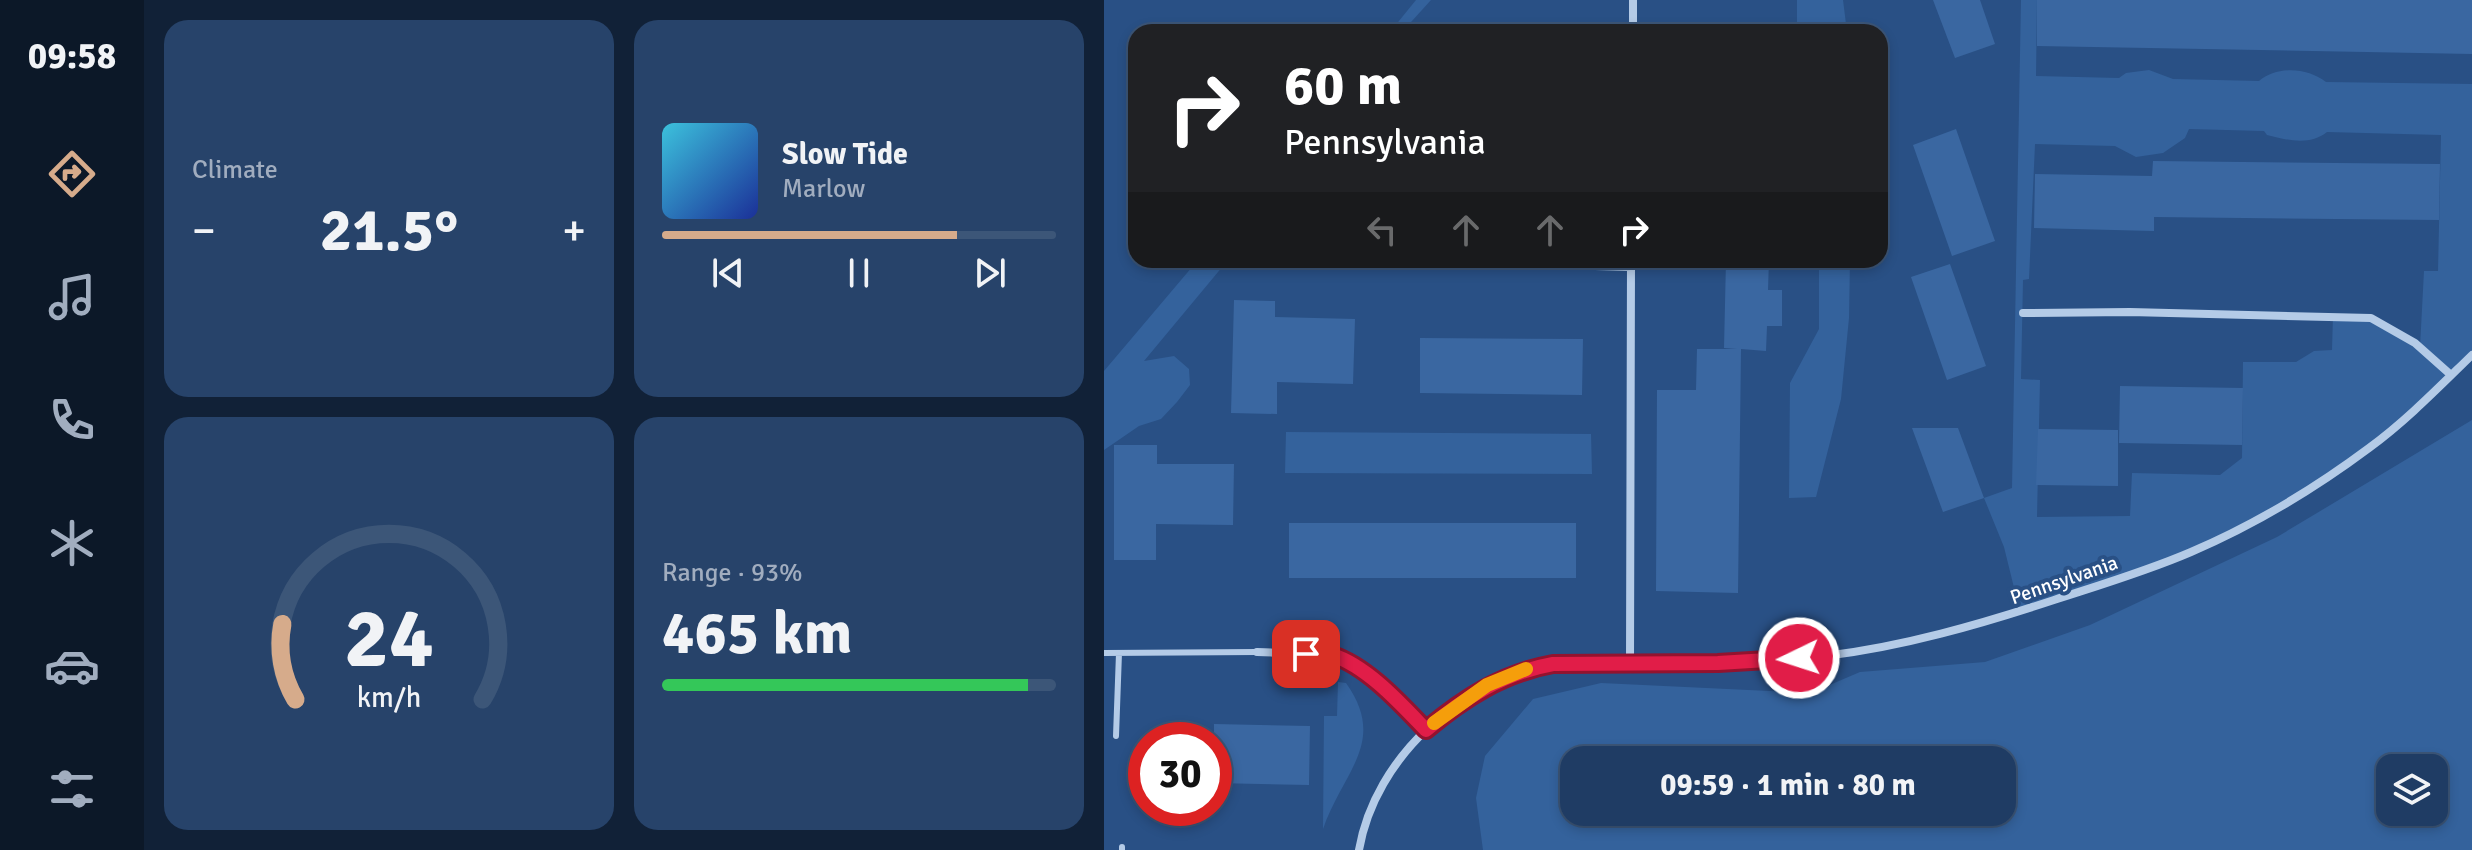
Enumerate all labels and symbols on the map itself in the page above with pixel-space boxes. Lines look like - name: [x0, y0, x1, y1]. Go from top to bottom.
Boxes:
- street label: Pennsylvania: [2007, 550, 2121, 610]
- position arrow: [1757, 616, 1841, 700]
- pin: [1272, 620, 1340, 688]
- speed limit sign: 30: [1128, 722, 1232, 826]

